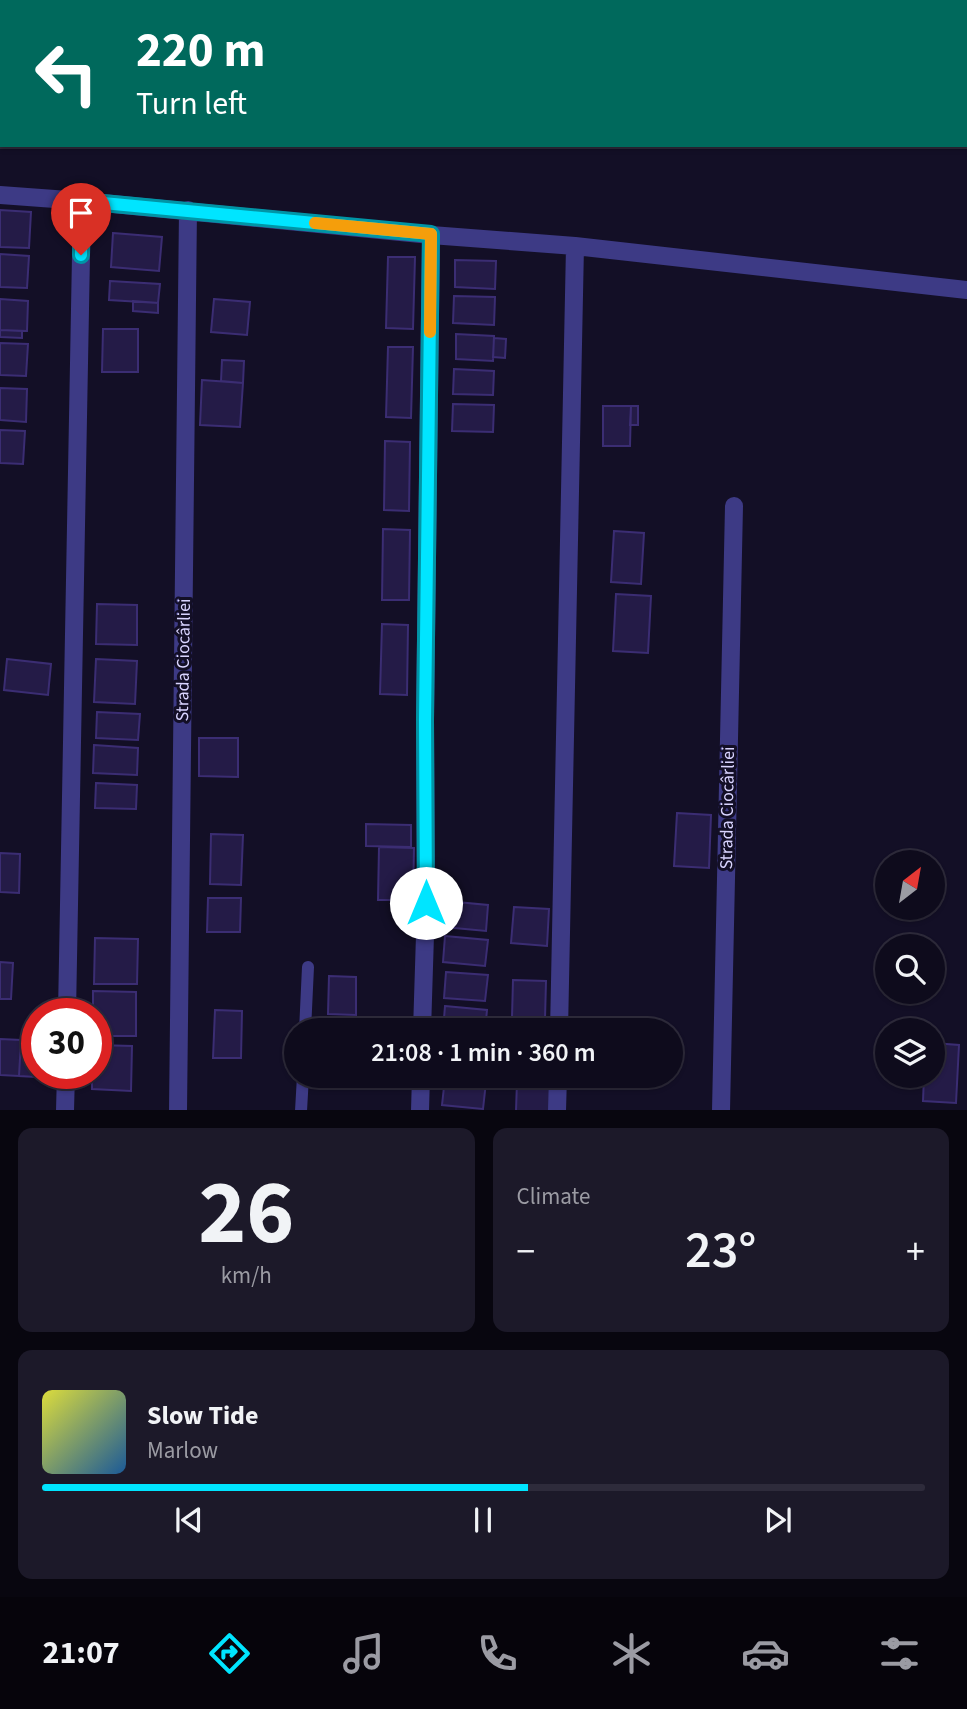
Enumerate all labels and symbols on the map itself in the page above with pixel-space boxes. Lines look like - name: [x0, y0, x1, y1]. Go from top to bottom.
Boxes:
- pin: [51, 183, 111, 255]
- street label: Strada Ciocârliei: [170, 598, 197, 722]
- street label: Strada Ciocârliei: [714, 746, 741, 870]
- north arrow: [875, 850, 945, 920]
- position arrow: [389, 866, 463, 940]
- speed limit sign: 30: [21, 998, 112, 1089]

